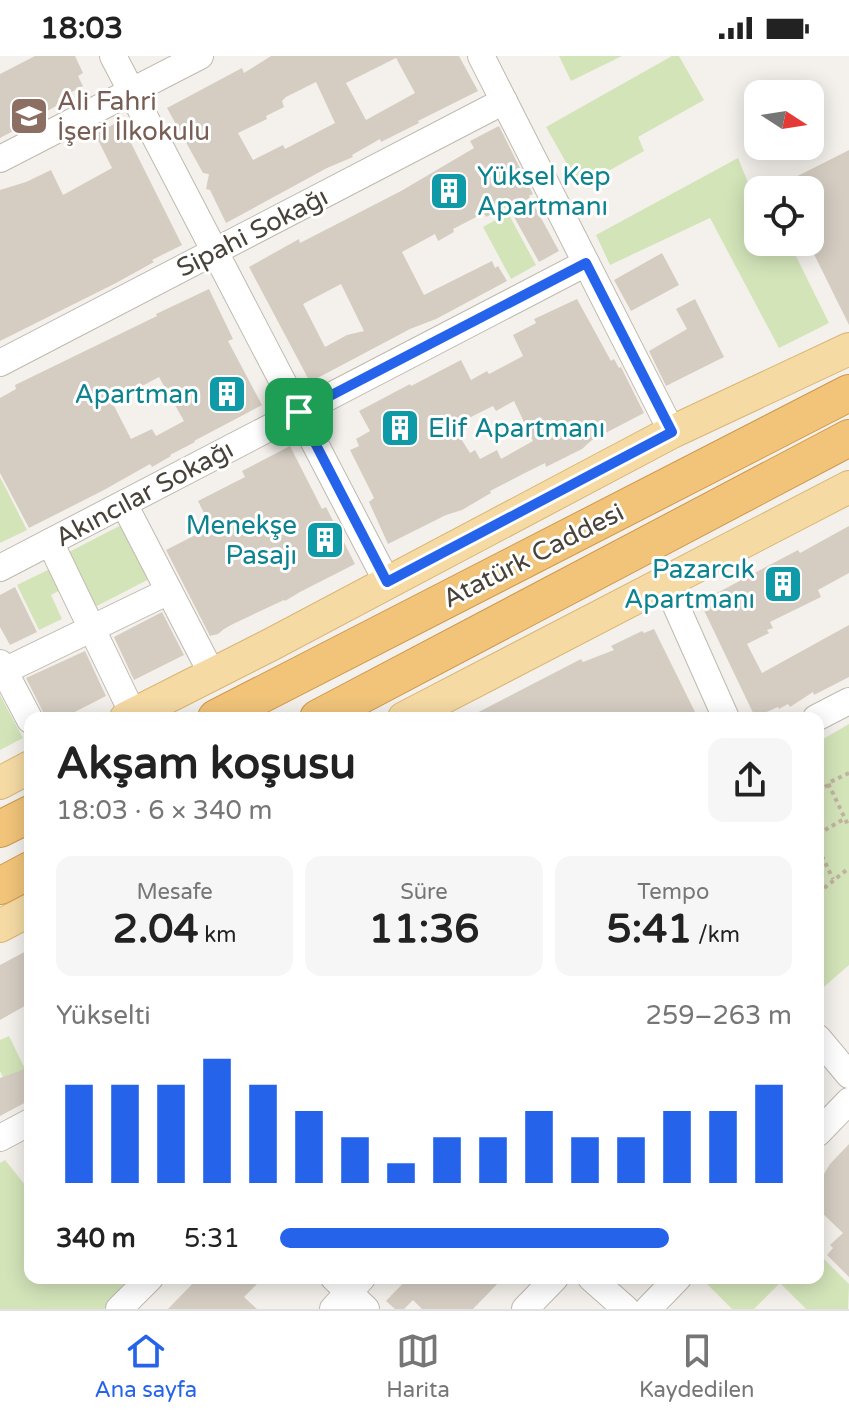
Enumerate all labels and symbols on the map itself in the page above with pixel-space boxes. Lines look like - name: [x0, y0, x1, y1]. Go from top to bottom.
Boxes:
- north arrow: [744, 80, 824, 160]
- place label: Ali Fahri İşeri İlkokulu: [57, 86, 210, 147]
- school or university icon: Ali Fahri İşeri İlkokulu: [8, 95, 50, 137]
- place label: Yüksel Kep Apartmanı: [477, 161, 611, 222]
- building icon: Yüksel Kep Apartmanı: [428, 170, 470, 212]
- street label: Sipahi Sokağı: [171, 181, 333, 284]
- building icon: Apartman: [206, 373, 248, 415]
- pin: [265, 378, 333, 446]
- place label: Apartman: [75, 379, 199, 410]
- building icon: Elif Apartmanı: [379, 407, 421, 449]
- place label: Elif Apartmanı: [428, 413, 605, 444]
- street label: Akıncılar Sokağı: [50, 433, 239, 553]
- street label: Atatürk Caddesi: [438, 496, 629, 614]
- place label: Menekşe Pasajı: [186, 510, 297, 571]
- building icon: Menekşe Pasajı: [304, 519, 346, 561]
- place label: Pazarcık Apartmanı: [624, 554, 755, 615]
- building icon: Pazarcık Apartmanı: [762, 563, 804, 605]

